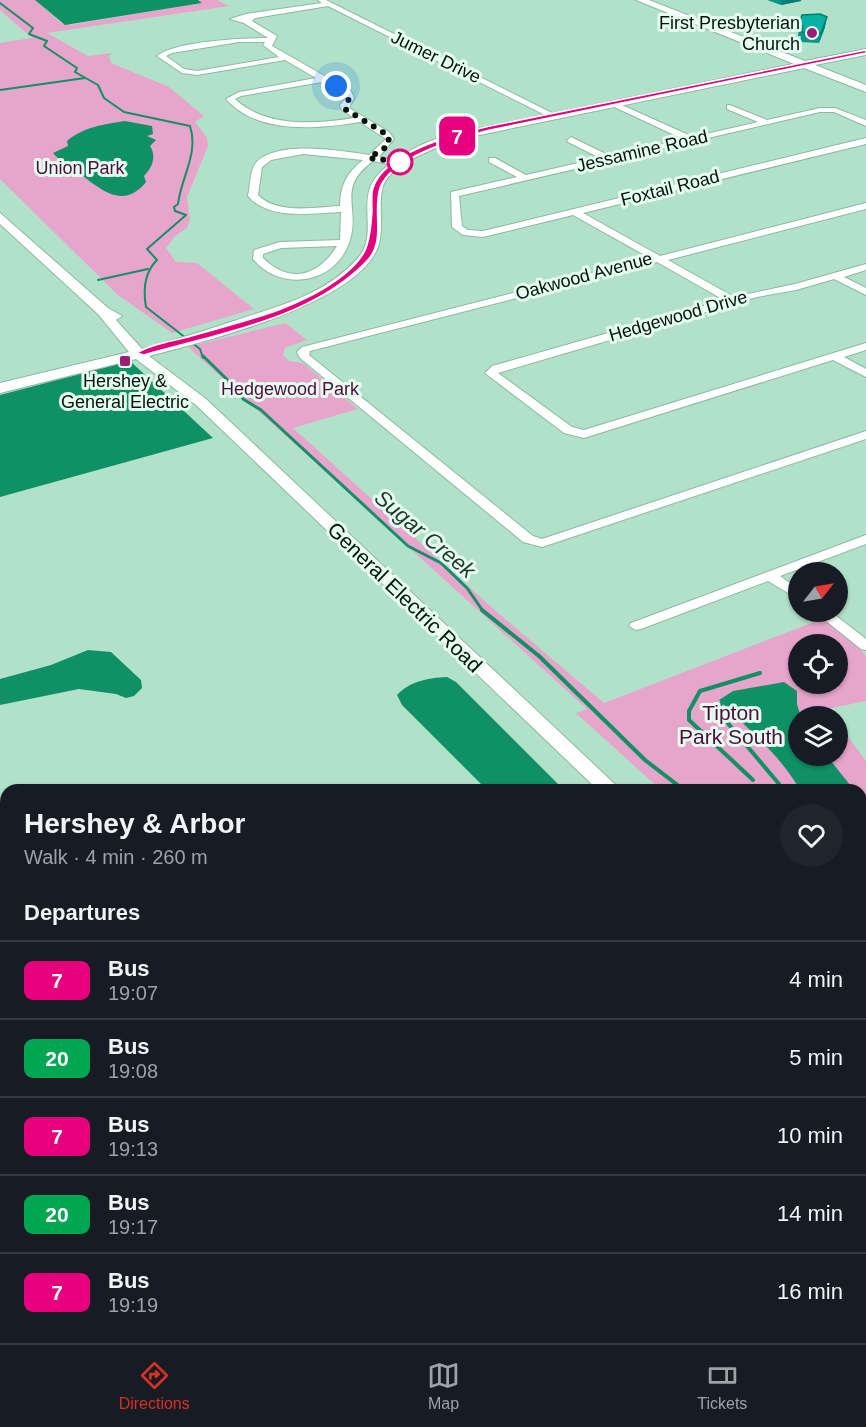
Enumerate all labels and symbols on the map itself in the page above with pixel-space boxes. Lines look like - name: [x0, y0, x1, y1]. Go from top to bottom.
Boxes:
- place label: First Presbyterian Church: [659, 13, 800, 54]
- marker: First Presbyterian Church: [805, 26, 819, 40]
- street label: Jumer Drive: [388, 27, 484, 87]
- your location: [321, 71, 351, 101]
- line badge: 7: [438, 116, 476, 156]
- street label: Jessamine Road: [574, 126, 710, 176]
- unlabelled marker: [387, 149, 413, 175]
- park label: Union Park: [35, 158, 126, 178]
- street label: Foxtail Road: [619, 166, 721, 210]
- street label: Oakwood Avenue: [513, 248, 655, 304]
- street label: Hedgewood Drive: [606, 287, 750, 345]
- marker: Hershey & General Electric: [118, 354, 132, 368]
- place label: Hershey & General Electric: [61, 371, 189, 412]
- park label: Hedgewood Park: [221, 379, 360, 399]
- water label: Sugar Creek: [370, 485, 481, 584]
- street label: General Electric Road: [323, 517, 487, 677]
- north arrow: [788, 562, 848, 622]
- park label: Tipton Park South: [679, 701, 783, 748]

